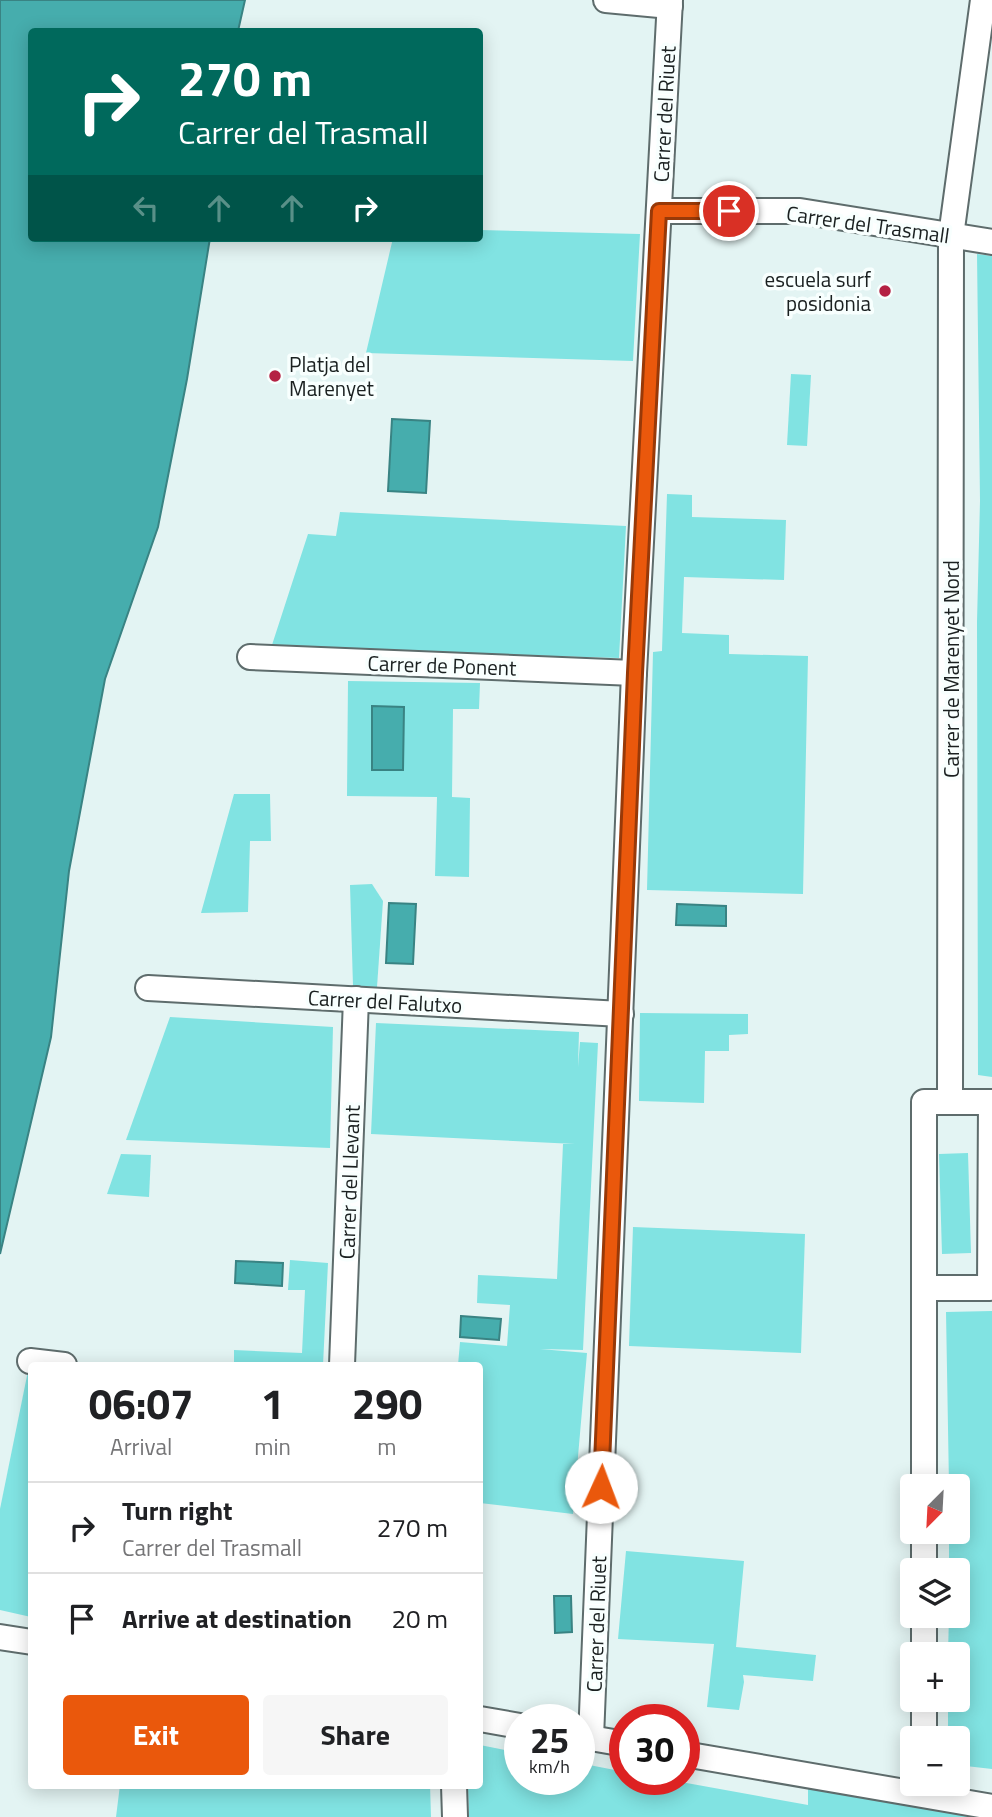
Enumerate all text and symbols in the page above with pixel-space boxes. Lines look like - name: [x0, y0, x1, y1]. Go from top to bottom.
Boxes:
- text: 270 m: [178, 40, 312, 115]
- street label: Carrer del Riuet: [644, 44, 684, 183]
- icon: right: [63, 56, 154, 147]
- text: Carrer del Trasmall: [178, 108, 429, 156]
- pin: [699, 181, 759, 241]
- icon: left: [127, 189, 165, 227]
- icon: ahead: [200, 189, 238, 227]
- icon: ahead: [273, 189, 311, 227]
- icon: right: [346, 189, 384, 227]
- icon: arrive: [710, 192, 748, 230]
- street label: Carrer del Trasmall: [784, 197, 952, 251]
- place label: escuela surf posidonia: [765, 263, 871, 319]
- marker: escuela surf posidonia: [877, 283, 893, 299]
- place label: Platja del Marenyet: [289, 348, 374, 404]
- marker: Platja del Marenyet: [267, 368, 283, 384]
- street label: Carrer de Marenyet Nord: [935, 560, 967, 778]
- street label: Carrer de Ponent: [367, 646, 518, 684]
- street label: Carrer del Falutxo: [307, 981, 463, 1021]
- street label: Carrer del Llevant: [330, 1104, 368, 1260]
- text: 06:07: [89, 1371, 194, 1435]
- text: 1: [261, 1371, 284, 1435]
- text: 290: [352, 1371, 422, 1435]
- text: Arrival: [110, 1429, 172, 1464]
- text: min: [254, 1429, 291, 1464]
- text: m: [377, 1429, 397, 1464]
- position arrow: [564, 1450, 638, 1524]
- north arrow: [900, 1474, 970, 1544]
- map controls: [900, 1474, 970, 1796]
- text: Turn right: [122, 1491, 233, 1530]
- text: 270 m: [377, 1508, 448, 1547]
- icon: right: [63, 1509, 101, 1547]
- text: Carrer del Trasmall: [122, 1530, 302, 1565]
- street label: Carrer del Riuet: [578, 1555, 614, 1693]
- button: layers: [900, 1558, 970, 1628]
- text: Arrive at destination: [122, 1599, 352, 1638]
- text: 20 m: [391, 1599, 448, 1638]
- icon: arrive: [63, 1600, 101, 1638]
- button: +: [900, 1642, 970, 1712]
- button: Exit: [63, 1695, 249, 1775]
- button: Share: [263, 1695, 448, 1775]
- speed limit sign: 30: [609, 1704, 700, 1795]
- text: 25: [530, 1713, 569, 1767]
- button: −: [900, 1726, 970, 1796]
- text: km/h: [529, 1753, 570, 1780]

